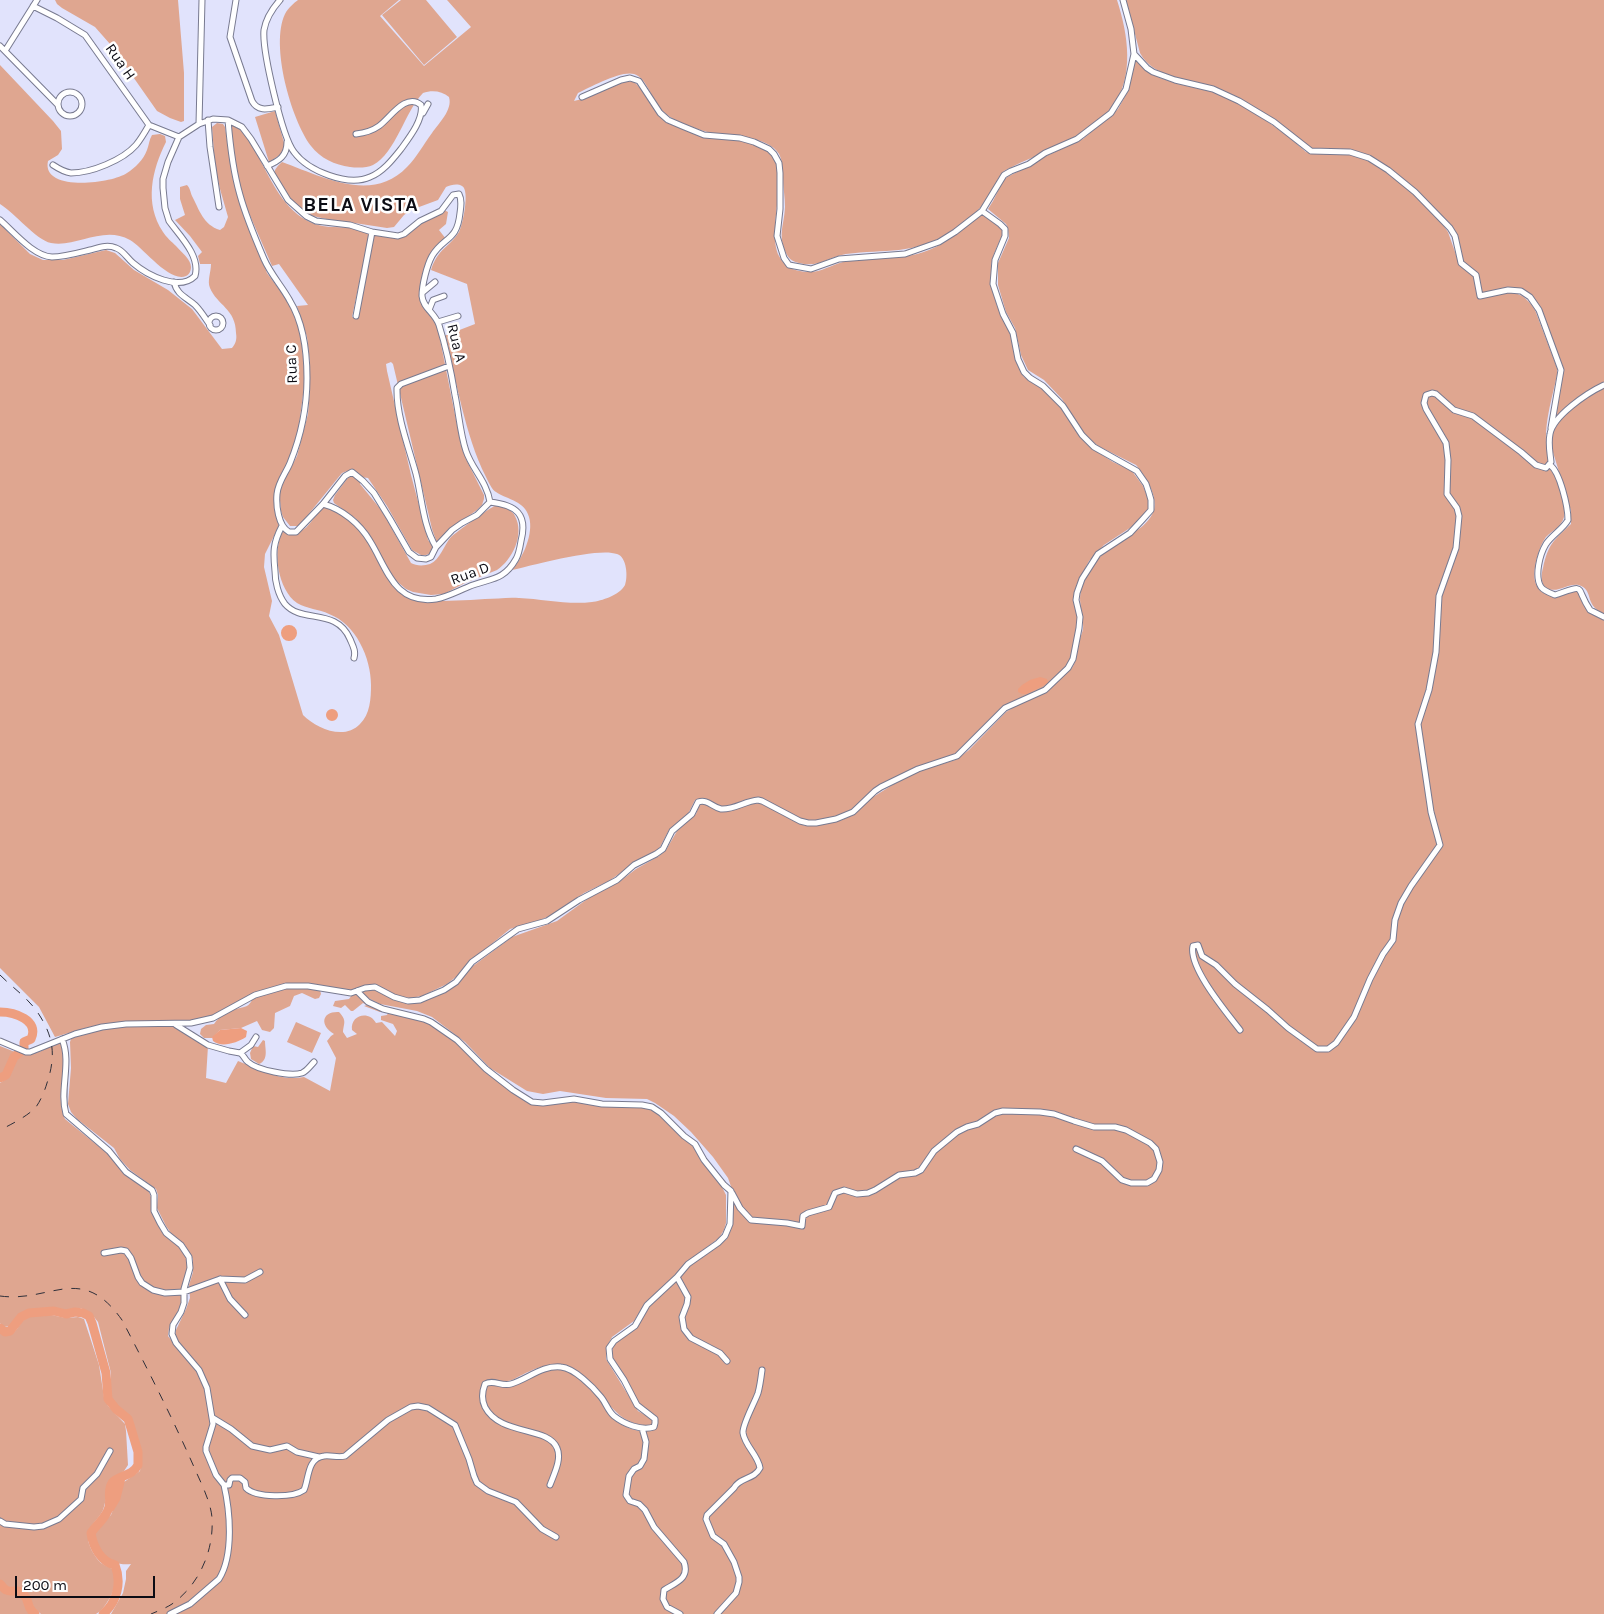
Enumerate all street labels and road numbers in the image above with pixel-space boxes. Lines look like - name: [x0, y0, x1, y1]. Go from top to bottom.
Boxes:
- street label: Rua H: [101, 40, 139, 84]
- street label: Rua A: [443, 322, 469, 364]
- street label: Rua C: [282, 344, 302, 384]
- street label: Rua D: [448, 559, 492, 589]

